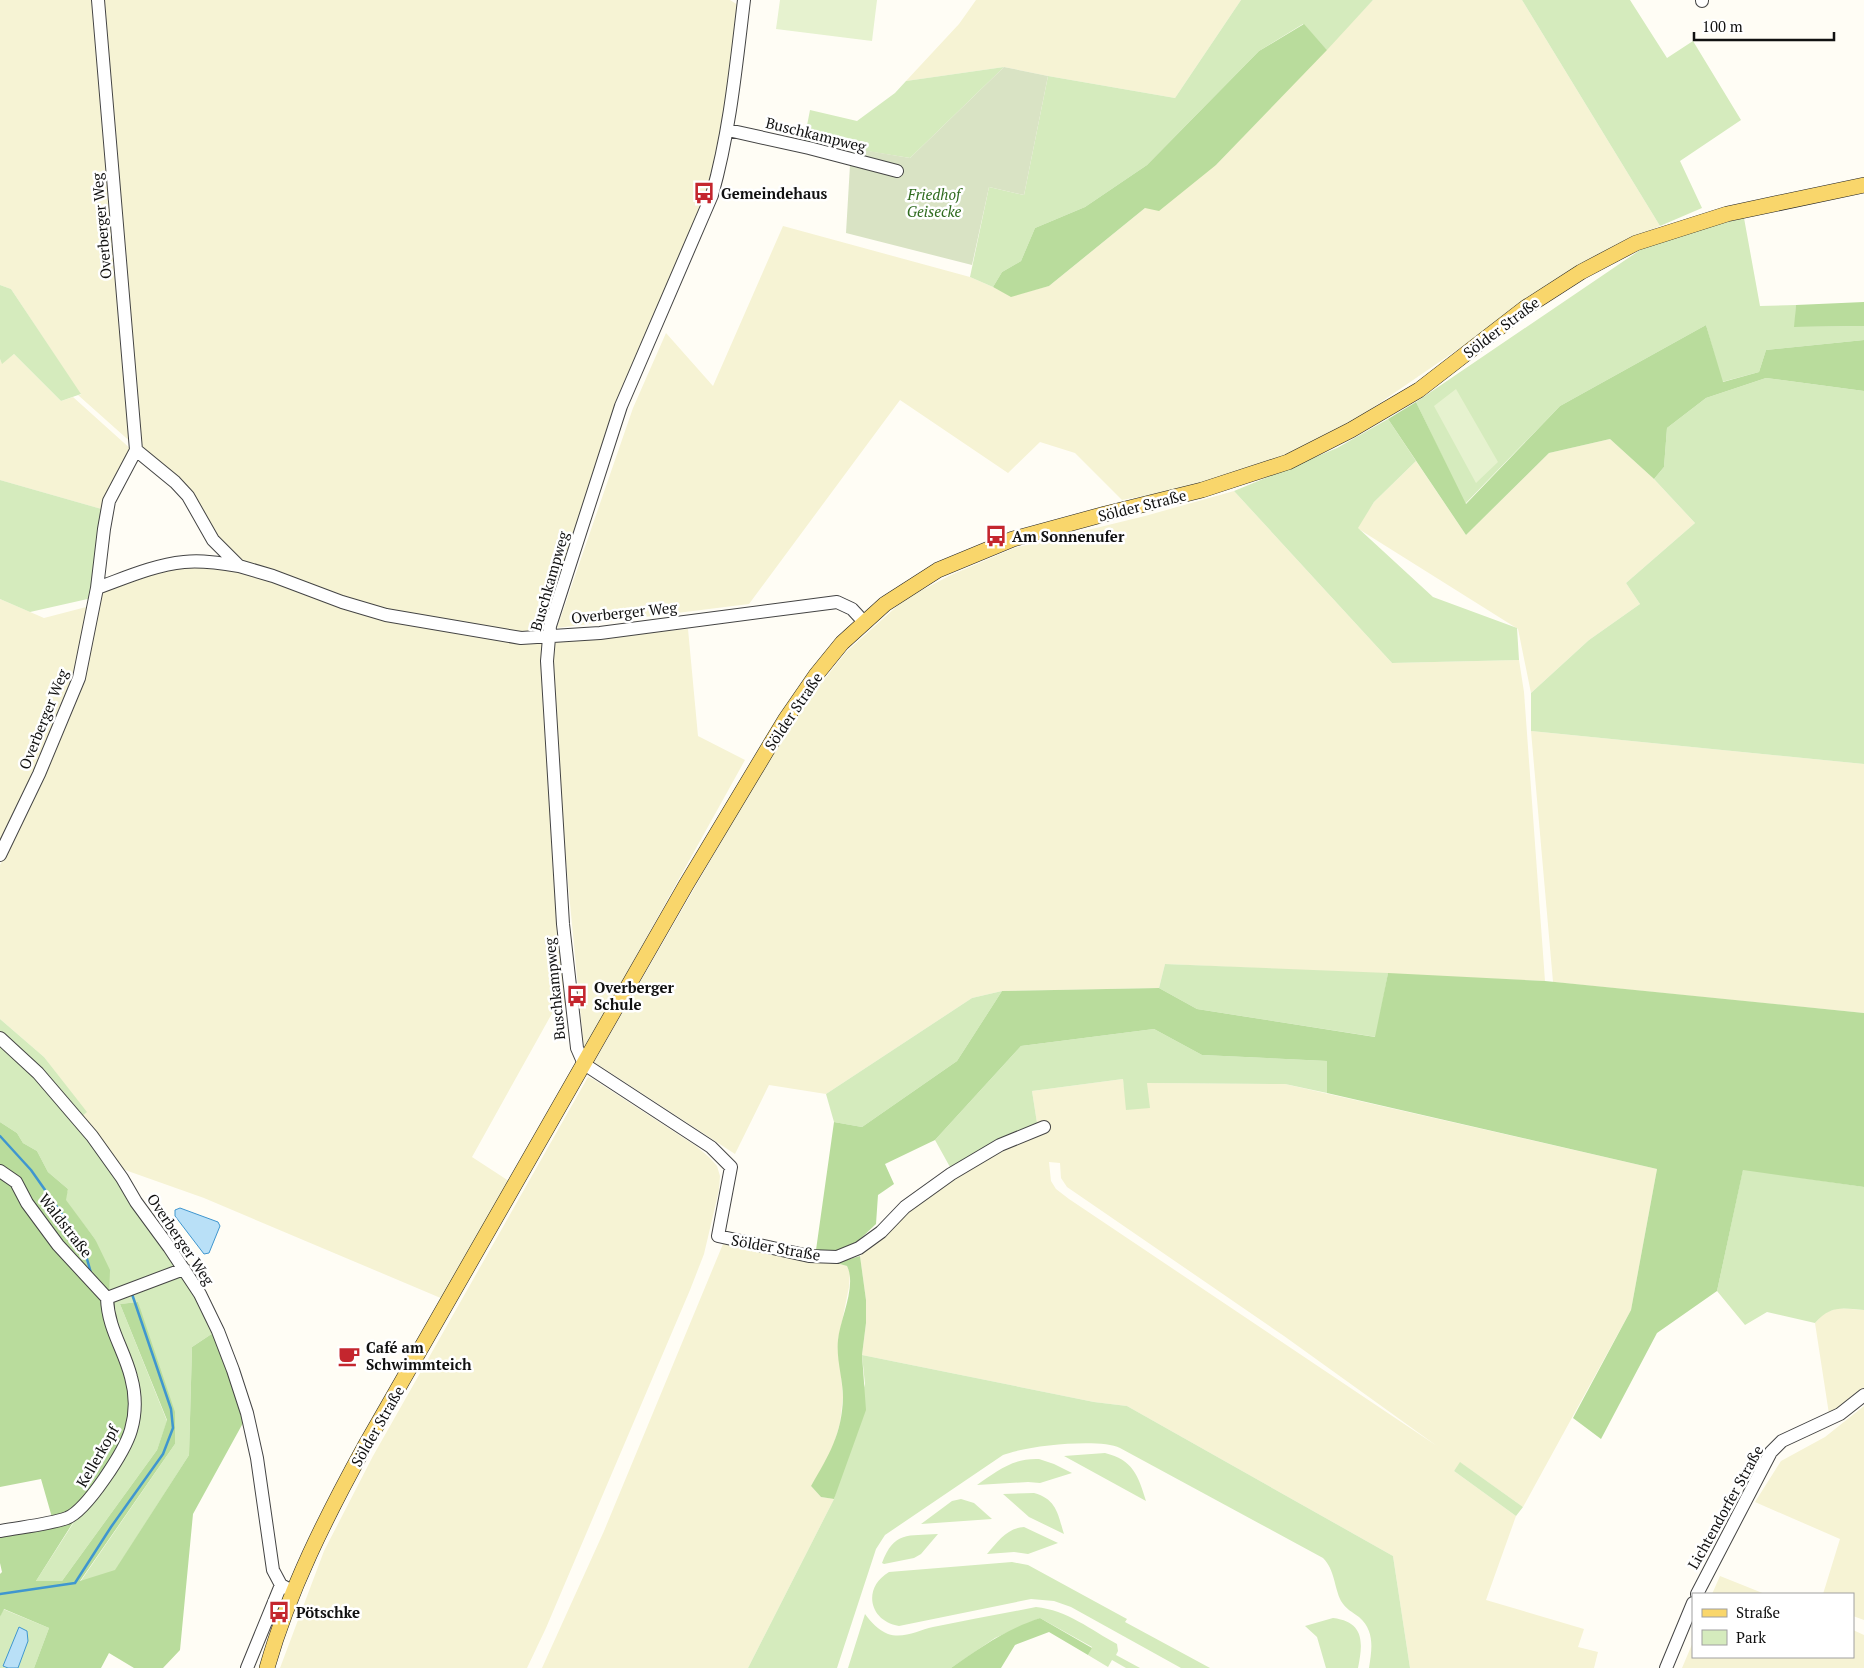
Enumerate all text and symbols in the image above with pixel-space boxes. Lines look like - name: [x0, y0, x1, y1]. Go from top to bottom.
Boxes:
- scale bar: [1694, 10, 1834, 42]
- text: 100 m: [1702, 16, 1743, 36]
- street label: Buschkampweg: [764, 112, 869, 156]
- street label: Overberger Weg: [86, 171, 116, 280]
- bus stop icon: Gemeindehaus: [691, 180, 717, 206]
- place label: Gemeindehaus: [721, 183, 828, 203]
- park label: Friedhof Geisecke: [906, 184, 963, 221]
- street label: Sölder Straße: [1459, 292, 1543, 362]
- street label: Sölder Straße: [1096, 484, 1188, 526]
- bus stop icon: Am Sonnenufer: [983, 523, 1009, 549]
- place label: Am Sonnenufer: [1012, 526, 1125, 546]
- street label: Buschkampweg: [525, 528, 573, 633]
- street label: Overberger Weg: [570, 596, 679, 628]
- street label: Overberger Weg: [14, 665, 73, 772]
- street label: Sölder Straße: [759, 668, 827, 754]
- street label: Buschkampweg: [539, 936, 569, 1041]
- place label: Overberger Schule: [594, 977, 675, 1014]
- bus stop icon: Overberger Schule: [564, 983, 590, 1009]
- street label: Waldstraße: [35, 1189, 97, 1261]
- street label: Overberger Weg: [143, 1189, 220, 1290]
- street label: Sölder Straße: [730, 1229, 822, 1265]
- place label: Café am Schwimmteich: [366, 1337, 472, 1374]
- cafe icon: Café am Schwimmteich: [336, 1343, 362, 1369]
- street label: Sölder Straße: [346, 1382, 408, 1470]
- street label: Kellerkopf: [71, 1421, 123, 1491]
- street label: Lichtendorfer Straße: [1683, 1441, 1767, 1573]
- legend: [1692, 1593, 1854, 1658]
- bus stop icon: Pötschke: [266, 1599, 292, 1625]
- place label: Pötschke: [296, 1602, 360, 1622]
- text: Straße: [1736, 1602, 1780, 1622]
- text: Park: [1736, 1627, 1766, 1647]

